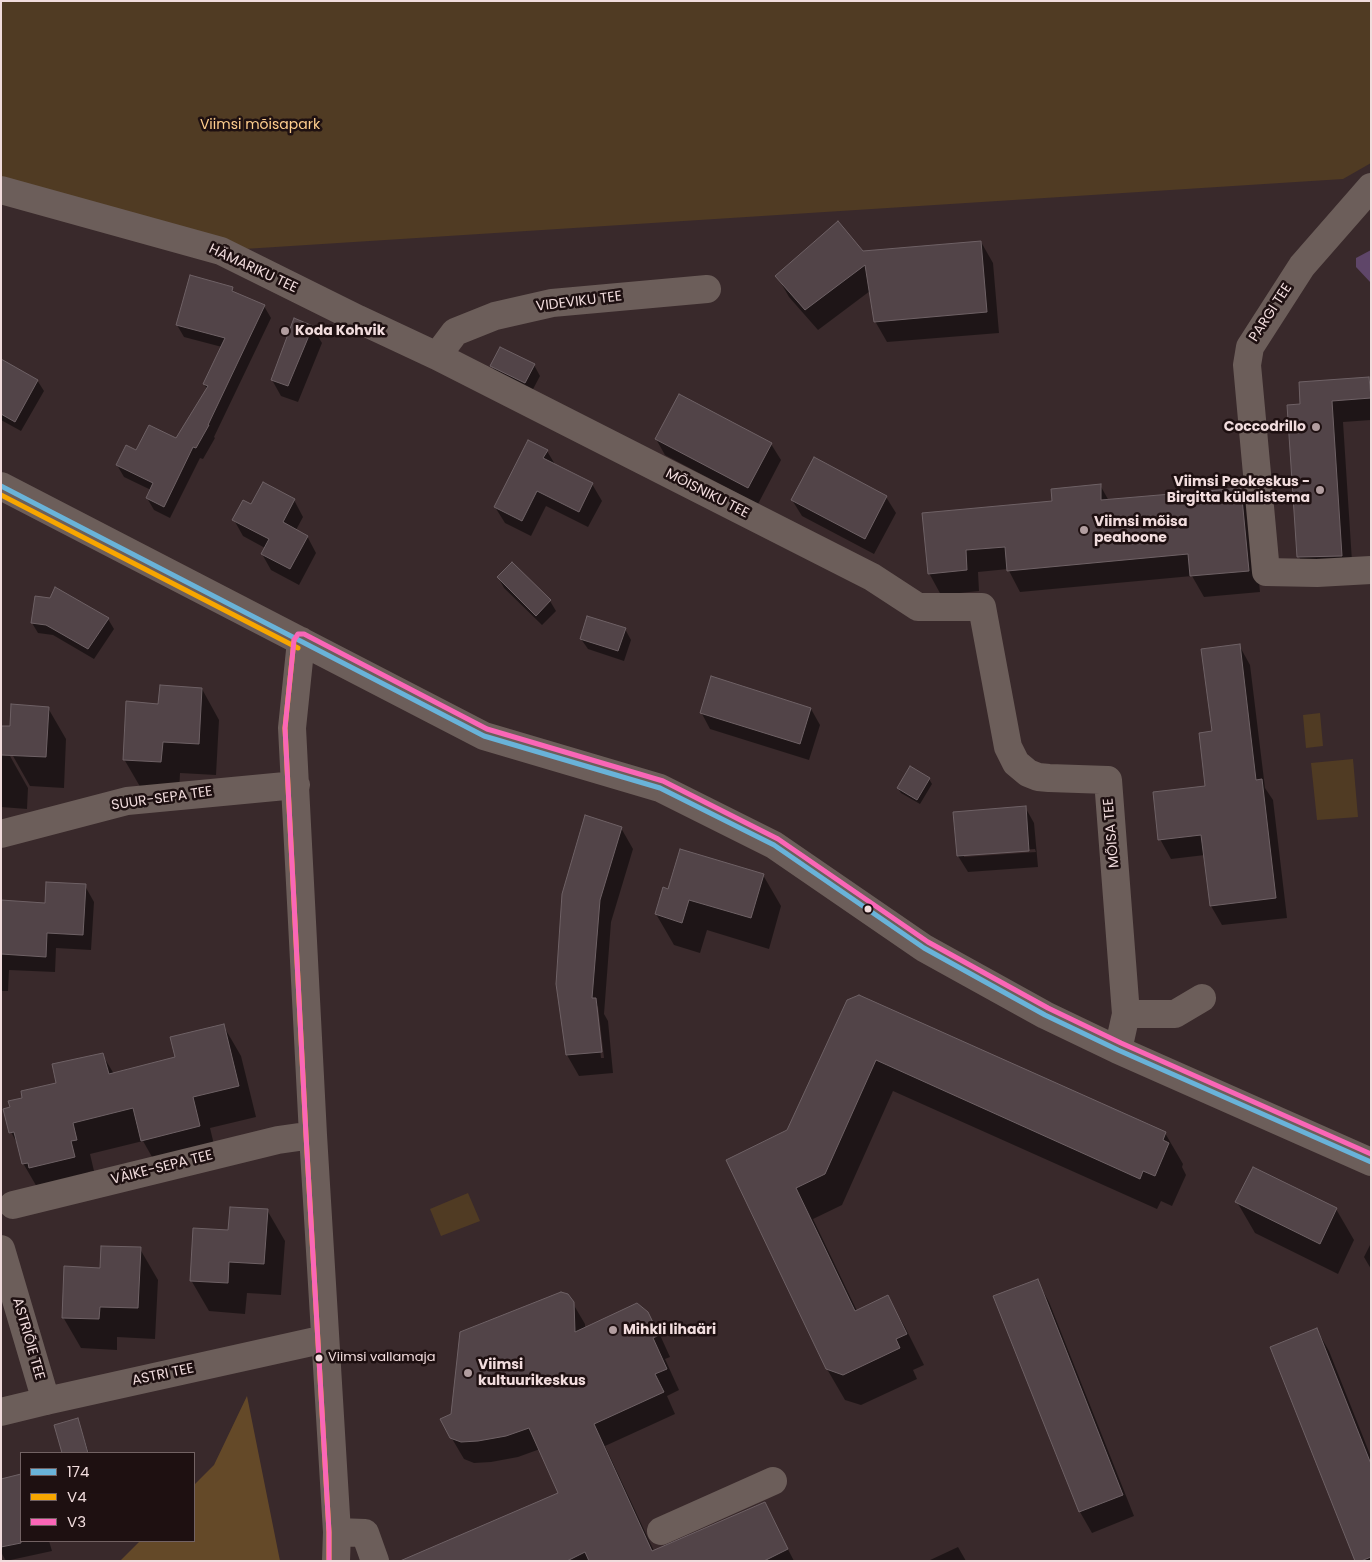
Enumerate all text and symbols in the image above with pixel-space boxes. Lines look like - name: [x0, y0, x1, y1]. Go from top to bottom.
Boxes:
- park label: Viimsi mõisapark: [200, 117, 320, 133]
- street label: HÄMARIKU TEE: [206, 241, 300, 297]
- street label: PARGI TEE: [1246, 281, 1296, 345]
- street label: VIDEVIKU TEE: [535, 288, 623, 316]
- place label: Koda Kohvik: [295, 323, 385, 339]
- marker: Koda Kohvik: [279, 325, 291, 337]
- place label: Coccodrillo: [1224, 419, 1306, 435]
- marker: Coccodrillo: [1310, 421, 1322, 433]
- street label: MÕISNIKU TEE: [662, 466, 752, 522]
- place label: Viimsi Peokeskus - Birgitta külalistema: [1167, 474, 1310, 507]
- marker: Viimsi Peokeskus - Birgitta külalistema: [1314, 484, 1326, 496]
- place label: Viimsi mõisa peahoone: [1094, 514, 1187, 546]
- marker: Viimsi mõisa peahoone: [1078, 524, 1090, 536]
- street label: SUUR-SEPA TEE: [110, 784, 214, 814]
- street label: MÕISA TEE: [1101, 797, 1123, 869]
- unlabelled marker: [863, 904, 873, 914]
- street label: VÄIKE-SEPA TEE: [109, 1147, 215, 1189]
- street label: ASTRIÕIE TEE: [8, 1296, 48, 1382]
- place label: Mihkli lihaäri: [623, 1322, 716, 1338]
- marker: Mihkli lihaäri: [607, 1324, 619, 1336]
- place label: Viimsi vallamaja: [328, 1350, 435, 1366]
- marker: Viimsi vallamaja: [314, 1353, 324, 1363]
- place label: Viimsi kultuurikeskus: [478, 1357, 586, 1390]
- street label: ASTRI TEE: [131, 1360, 195, 1390]
- marker: Viimsi kultuurikeskus: [462, 1367, 474, 1379]
- legend: [20, 1452, 195, 1542]
- text: 174: [67, 1461, 89, 1482]
- text: V4: [67, 1486, 87, 1507]
- text: V3: [67, 1511, 86, 1532]

